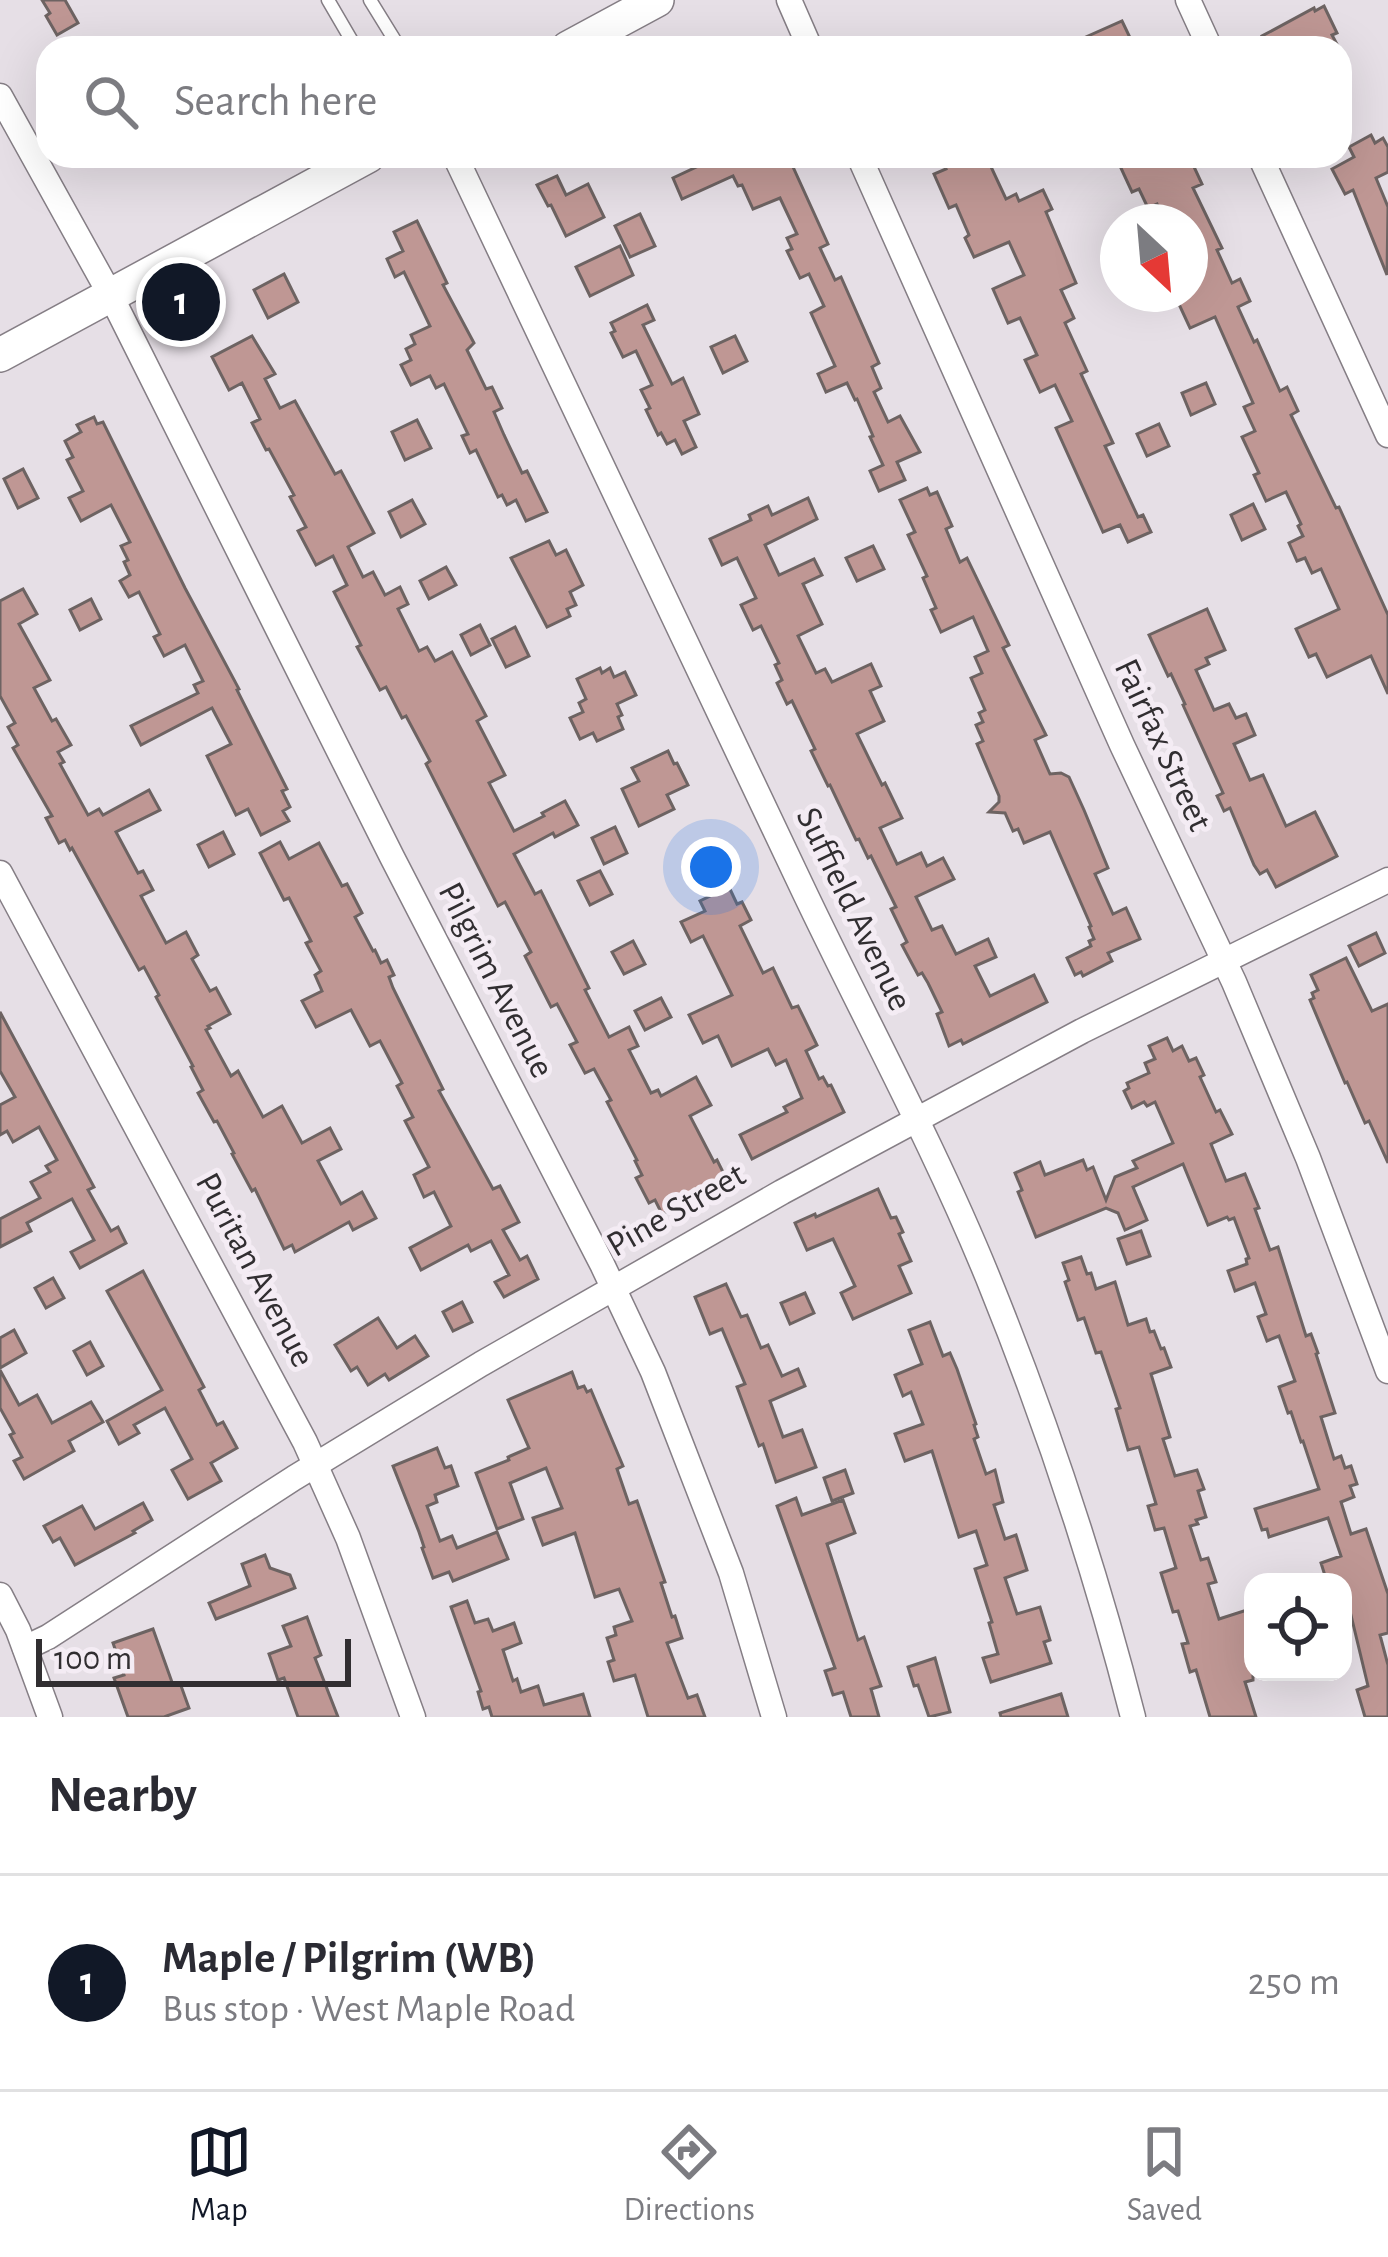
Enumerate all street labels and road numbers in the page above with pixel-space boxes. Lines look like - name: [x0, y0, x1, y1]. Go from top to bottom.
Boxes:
- street label: Fairfax Street: [1108, 654, 1219, 837]
- street label: Suffield Avenue: [789, 802, 919, 1016]
- street label: Pilgrim Avenue: [431, 877, 561, 1083]
- street label: Pine Street: [601, 1156, 752, 1264]
- street label: Puritan Avenue: [189, 1167, 321, 1373]

